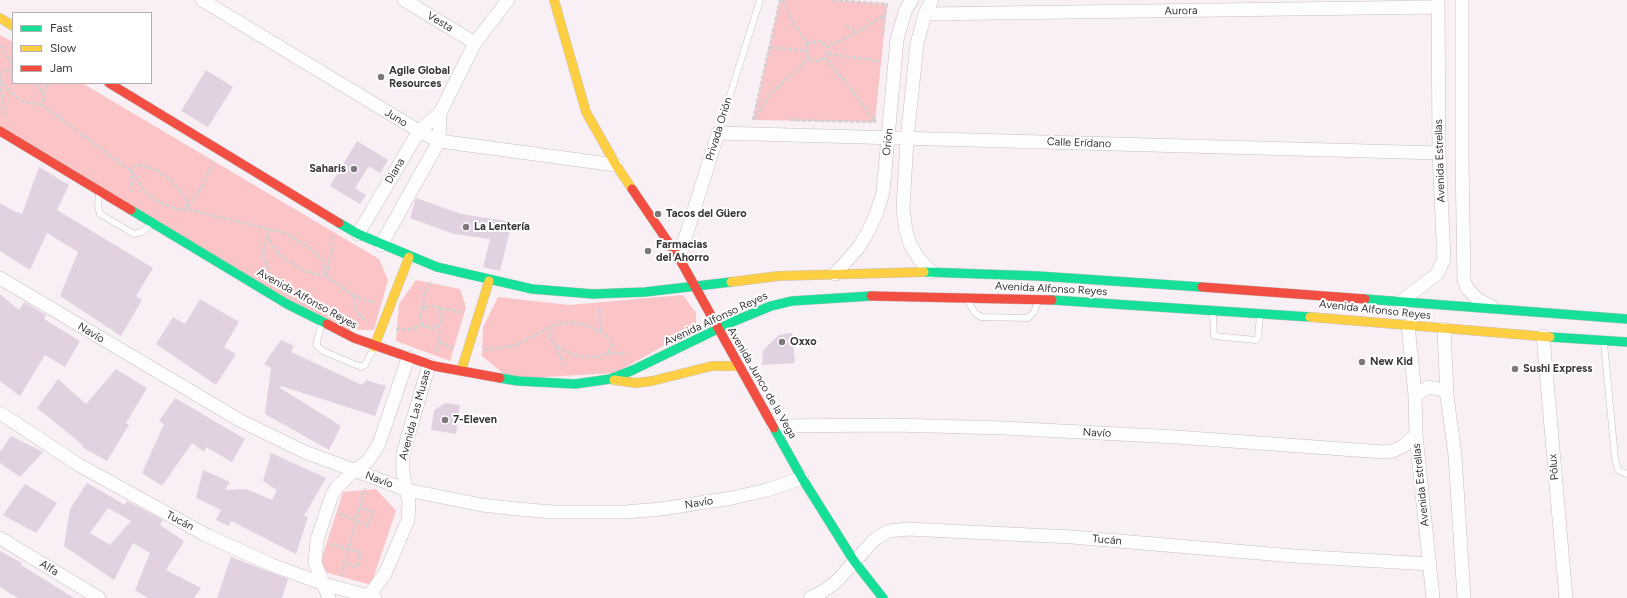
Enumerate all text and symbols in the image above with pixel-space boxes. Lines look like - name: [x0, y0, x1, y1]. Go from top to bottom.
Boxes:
- street label: Aurora: [1164, 4, 1198, 18]
- street label: Vesta: [425, 9, 455, 35]
- legend: [12, 12, 152, 84]
- text: Fast: [50, 21, 73, 35]
- text: Slow: [50, 41, 76, 55]
- text: Jam: [50, 61, 73, 75]
- place label: Agile Global Resources: [389, 64, 450, 90]
- marker: Agile Global Resources: [376, 72, 386, 82]
- street label: Privada Orión: [703, 96, 735, 162]
- street label: Juno: [382, 106, 410, 130]
- street label: Avenida Estrellas: [1432, 119, 1448, 203]
- street label: Orión: [880, 128, 896, 156]
- street label: Calle Erídano: [1047, 135, 1111, 151]
- street label: Diana: [382, 156, 408, 186]
- place label: Saharis: [309, 162, 346, 176]
- marker: Saharis: [349, 164, 359, 174]
- place label: Tacos del Güero: [666, 207, 747, 221]
- marker: Tacos del Güero: [653, 209, 663, 219]
- place label: La Lentería: [474, 220, 530, 234]
- marker: La Lentería: [461, 222, 471, 232]
- place label: Farmacias del Ahorro: [656, 238, 709, 264]
- marker: Farmacias del Ahorro: [643, 246, 653, 256]
- street label: Avenida Alfonso Reyes: [255, 266, 359, 332]
- street label: Avenida Alfonso Reyes: [994, 279, 1108, 299]
- street label: Avenida Alfonso Reyes: [662, 289, 770, 349]
- street label: Avenida Alfonso Reyes: [1318, 298, 1432, 322]
- street label: Navío: [75, 320, 107, 346]
- street label: Avenida Junco de la Vega: [725, 325, 799, 441]
- place label: Oxxo: [790, 335, 817, 349]
- marker: Oxxo: [777, 337, 787, 347]
- place label: New Kid: [1370, 355, 1413, 369]
- marker: New Kid: [1357, 357, 1367, 367]
- place label: Sushi Express: [1523, 362, 1592, 376]
- marker: Sushi Express: [1510, 364, 1520, 374]
- street label: Avenida Las Musas: [397, 368, 433, 462]
- place label: 7-Eleven: [453, 413, 497, 427]
- marker: 7-Eleven: [440, 415, 450, 425]
- street label: Navío: [1082, 426, 1112, 440]
- street label: Avenida Estrellas: [1410, 443, 1432, 527]
- street label: Pólux: [1546, 453, 1562, 481]
- street label: Navío: [363, 469, 395, 491]
- street label: Navío: [684, 494, 714, 512]
- street label: Tucán: [164, 508, 196, 534]
- street label: Tucán: [1092, 532, 1122, 548]
- street label: Alfa: [37, 557, 61, 579]

